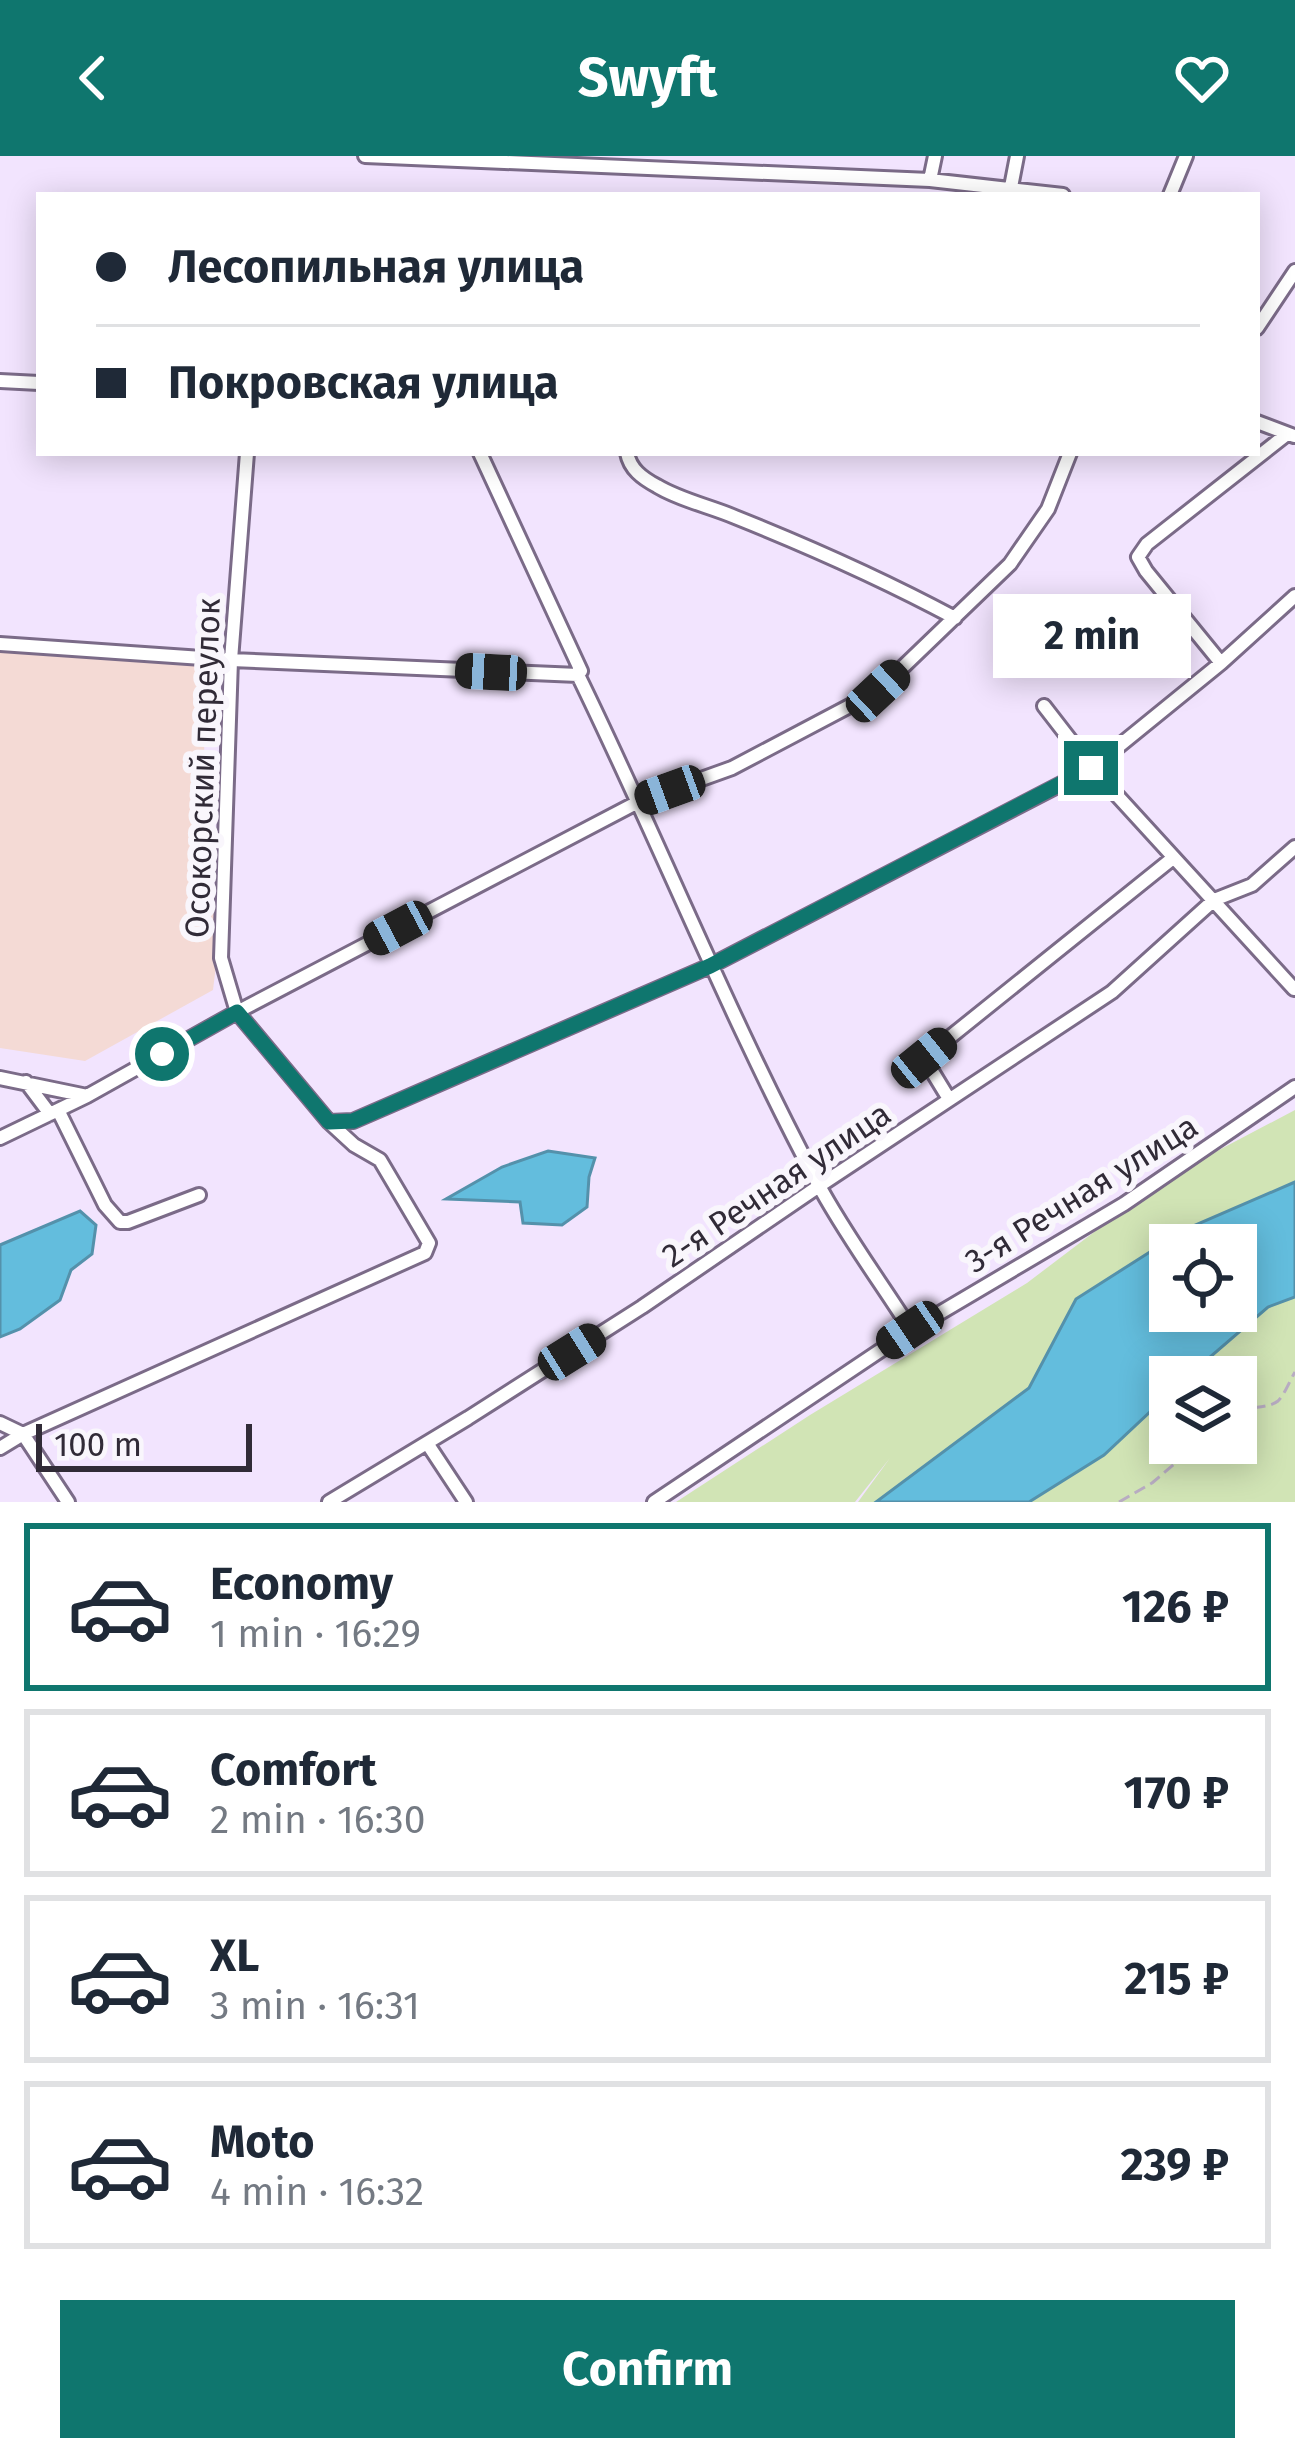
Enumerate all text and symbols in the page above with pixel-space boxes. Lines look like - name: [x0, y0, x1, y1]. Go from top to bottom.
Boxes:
- icon: back: [60, 45, 126, 111]
- icon: heart: [1169, 45, 1235, 111]
- text: Swyft: [578, 46, 717, 110]
- text: Лесопильная улица: [168, 240, 584, 294]
- text: Покровская улица: [168, 356, 559, 410]
- callout: 2 min: [992, 594, 1190, 678]
- street label: Осокорский переулок: [177, 597, 229, 939]
- text: 2 min: [1044, 613, 1140, 659]
- car: [454, 652, 528, 692]
- car: [839, 653, 917, 729]
- route end: [1064, 741, 1118, 795]
- car: [630, 761, 710, 819]
- car: [358, 895, 438, 961]
- car: [885, 1021, 963, 1095]
- route start: [135, 1027, 189, 1081]
- street label: 2-я Речная улица: [655, 1094, 898, 1276]
- street label: 3-я Речная улица: [958, 1106, 1205, 1282]
- map controls: [1149, 1224, 1257, 1464]
- button: locate: [1149, 1224, 1257, 1332]
- car: [870, 1295, 950, 1365]
- car: [532, 1318, 612, 1386]
- button: layers: [1149, 1356, 1257, 1464]
- scale bar: [36, 1418, 252, 1471]
- text: 100 m: [54, 1425, 142, 1465]
- icon: car: [66, 1553, 174, 1661]
- text: Economy: [210, 1557, 393, 1611]
- text: 126 ₽: [1122, 1580, 1229, 1634]
- text: 1 min · 16:29: [210, 1611, 421, 1657]
- icon: car: [66, 1739, 174, 1847]
- text: Comfort: [210, 1743, 377, 1797]
- text: 170 ₽: [1124, 1766, 1229, 1820]
- text: 2 min · 16:30: [210, 1797, 426, 1843]
- icon: car: [66, 1925, 174, 2033]
- text: XL: [210, 1929, 259, 1983]
- text: 215 ₽: [1124, 1952, 1229, 2006]
- text: 3 min · 16:31: [210, 1983, 420, 2029]
- icon: car: [66, 2111, 174, 2219]
- text: Moto: [210, 2115, 315, 2169]
- text: 239 ₽: [1120, 2138, 1229, 2192]
- text: 4 min · 16:32: [210, 2169, 424, 2215]
- button: Confirm: [60, 2300, 1235, 2438]

